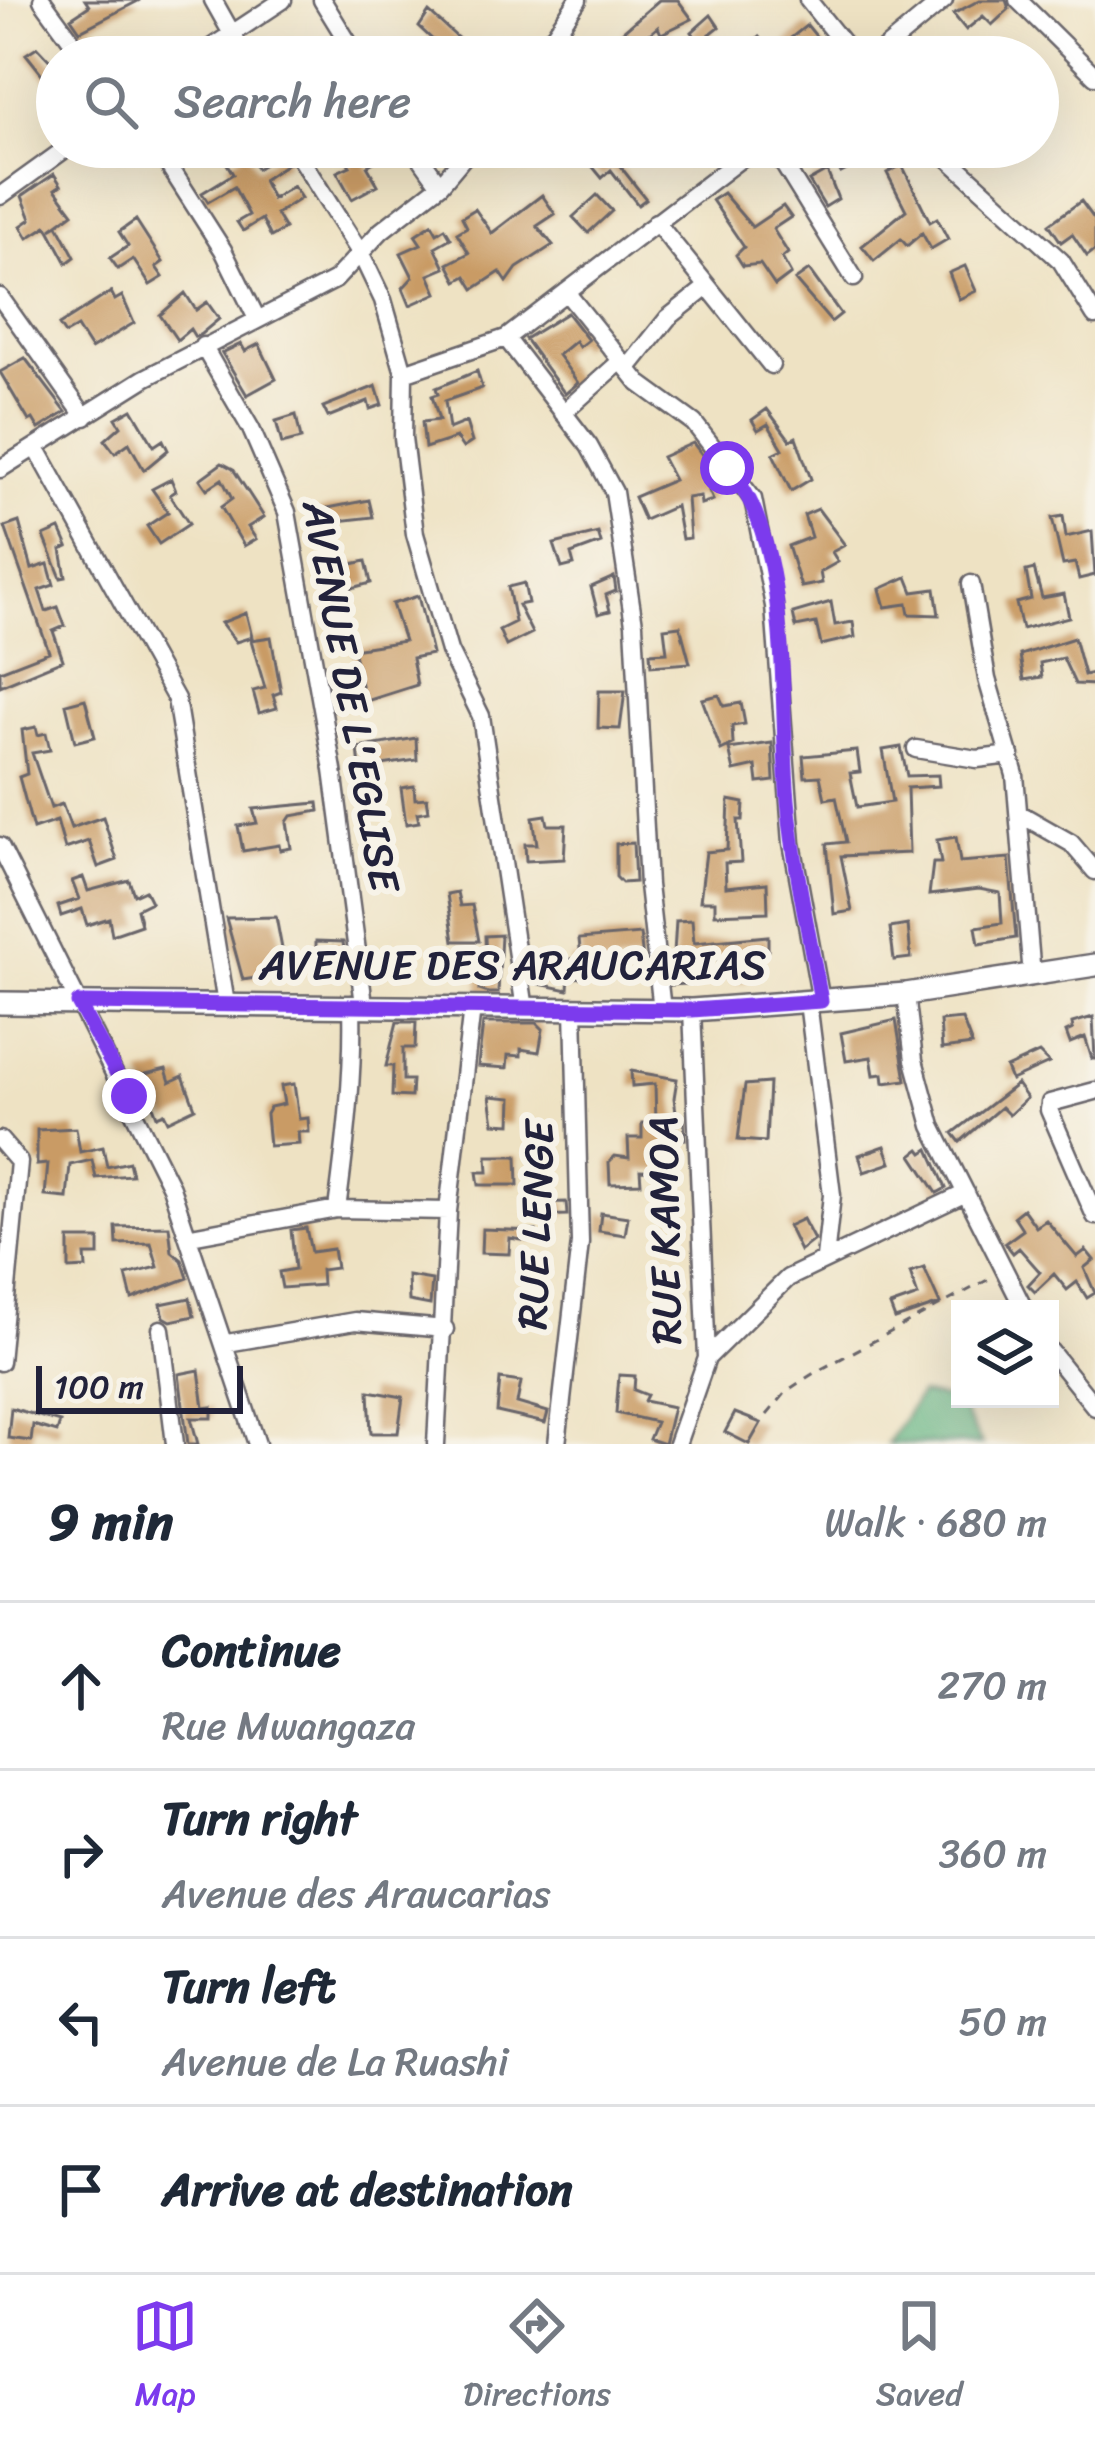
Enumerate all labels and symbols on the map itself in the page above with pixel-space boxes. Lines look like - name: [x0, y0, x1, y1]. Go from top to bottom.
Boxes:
- route start: [700, 441, 754, 495]
- street label: AVENUE DE L'EGLISE: [280, 494, 422, 900]
- street label: AVENUE DES ARAUCARIAS: [258, 928, 767, 1002]
- route end: [102, 1069, 156, 1123]
- street label: RUE KAMOA: [626, 1115, 704, 1345]
- street label: RUE LENGE: [495, 1116, 577, 1331]
- scale bar: [36, 1360, 243, 1413]

